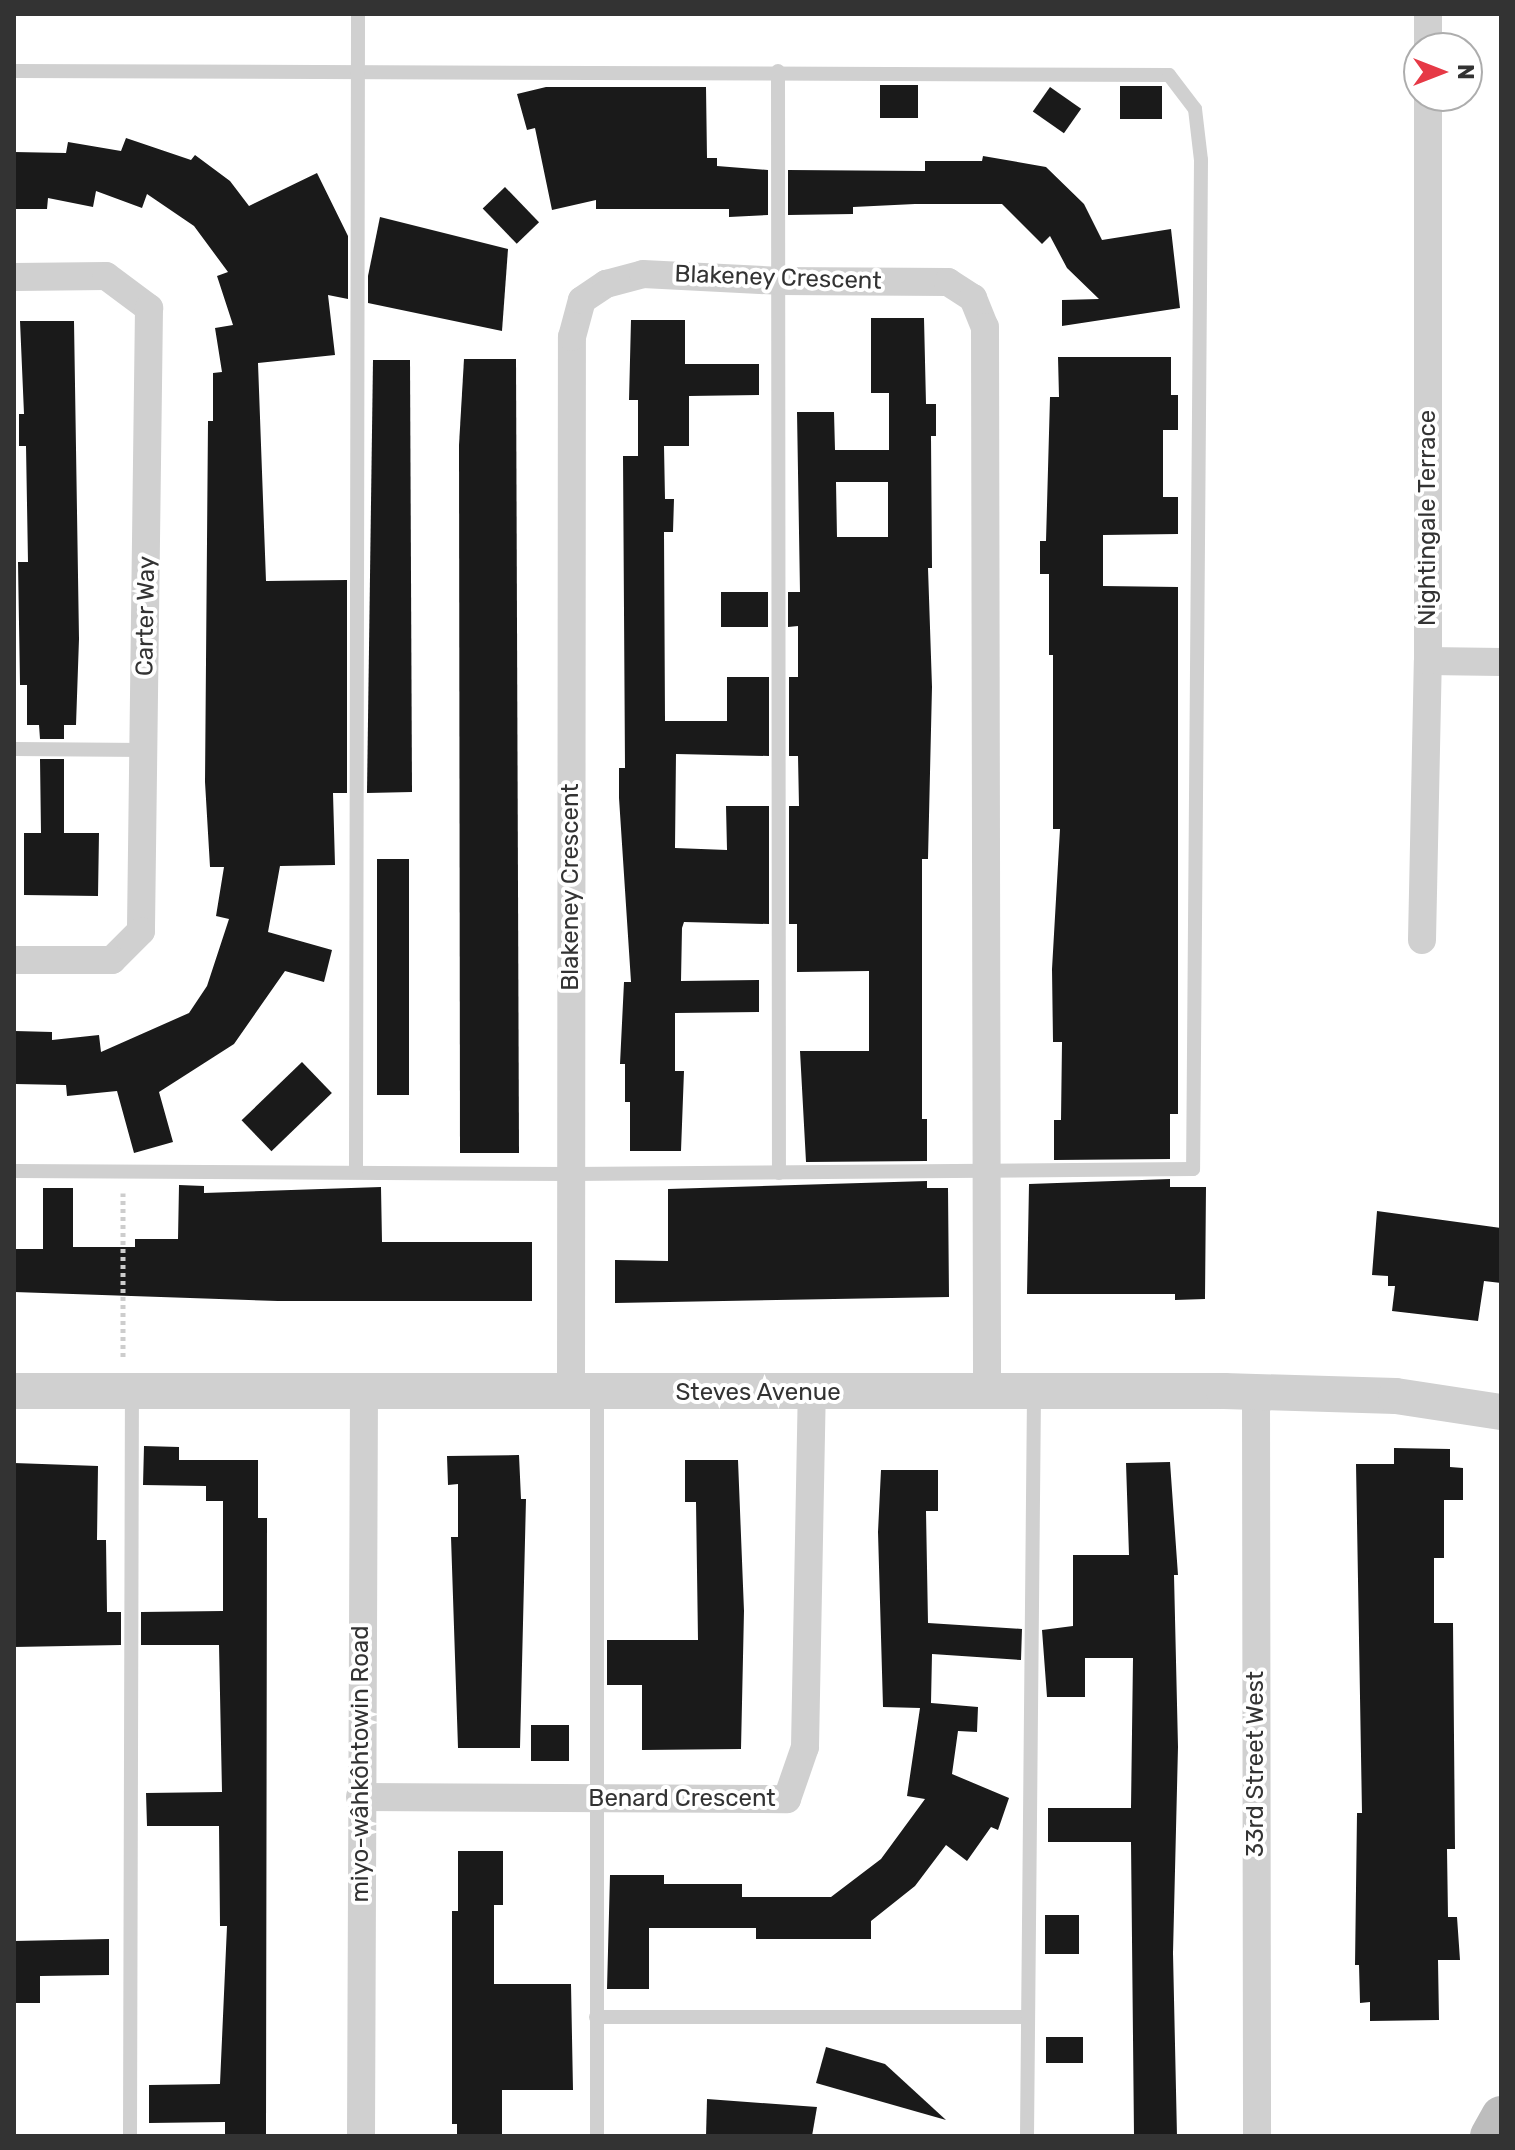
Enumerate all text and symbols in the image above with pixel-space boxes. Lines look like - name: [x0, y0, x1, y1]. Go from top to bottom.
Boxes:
- north arrow: [1403, 32, 1483, 112]
- text: N: [1452, 64, 1479, 80]
- street label: Blakeney Crescent: [674, 260, 882, 296]
- street label: Nightingale Terrace: [1414, 410, 1442, 626]
- street label: Carter Way: [131, 555, 161, 677]
- street label: Blakeney Crescent: [557, 783, 585, 991]
- street label: Steves Avenue: [675, 1379, 841, 1407]
- street label: miyo-wâhkôhtowin Road: [347, 1626, 375, 1902]
- street label: 33rd Street West: [1242, 1671, 1270, 1857]
- street label: Benard Crescent: [588, 1785, 776, 1813]

